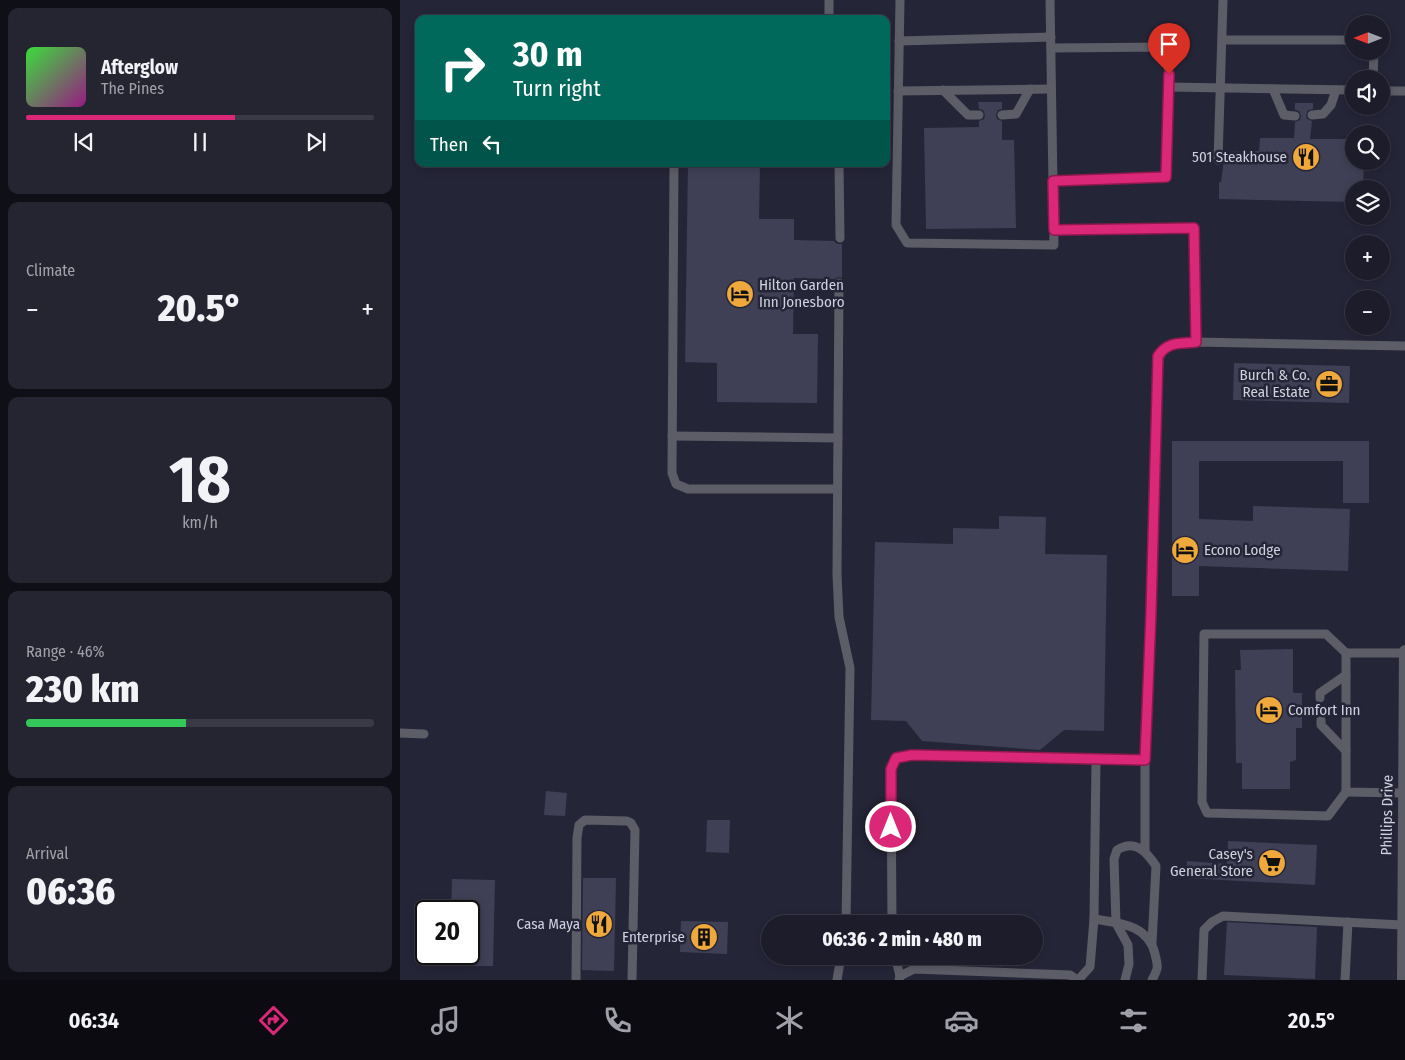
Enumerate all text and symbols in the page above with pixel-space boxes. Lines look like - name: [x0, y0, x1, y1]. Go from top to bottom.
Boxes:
- north arrow: [1345, 15, 1390, 60]
- map controls: [1345, 15, 1390, 335]
- pin: [1148, 23, 1190, 74]
- icon: arrive: [1155, 30, 1183, 58]
- text: 30 m: [513, 33, 583, 75]
- icon: right: [430, 35, 495, 100]
- text: Afterglow: [101, 56, 178, 79]
- button: sound: [1345, 70, 1390, 115]
- text: Turn right: [513, 75, 601, 102]
- text: The Pines: [101, 79, 164, 98]
- button: search: [1345, 125, 1390, 170]
- icon: previous: [70, 128, 98, 156]
- icon: pause: [186, 128, 214, 156]
- icon: next: [302, 128, 330, 156]
- icon: left: [478, 130, 506, 158]
- text: Then: [430, 133, 468, 156]
- restaurant icon: 501 Steakhouse: [1291, 142, 1321, 172]
- place label: 501 Steakhouse: [1192, 148, 1287, 166]
- button: layers: [1345, 180, 1390, 225]
- button: +: [1345, 235, 1390, 280]
- text: Climate: [26, 261, 75, 280]
- place label: Hilton Garden Inn Jonesboro: [759, 276, 845, 311]
- hotel icon: Hilton Garden Inn Jonesboro: [725, 279, 755, 309]
- text: 20.5°: [158, 285, 242, 331]
- button: −: [1345, 290, 1390, 335]
- text: −: [26, 293, 39, 326]
- text: +: [361, 293, 374, 326]
- place label: Burch & Co. Real Estate: [1240, 366, 1310, 401]
- office icon: Burch & Co. Real Estate: [1314, 369, 1344, 399]
- text: 18: [169, 441, 231, 519]
- text: km/h: [182, 513, 218, 532]
- hotel icon: Econo Lodge: [1170, 535, 1200, 565]
- place label: Econo Lodge: [1204, 541, 1281, 559]
- text: Range · 46%: [26, 642, 105, 661]
- text: 230 km: [26, 666, 140, 712]
- hotel icon: Comfort Inn: [1254, 695, 1284, 725]
- place label: Comfort Inn: [1288, 701, 1360, 719]
- street label: Phillips Drive: [1377, 775, 1397, 855]
- position arrow: [864, 800, 916, 852]
- text: Arrival: [26, 844, 68, 863]
- place label: Casey's General Store: [1170, 845, 1253, 880]
- supermarket icon: Casey's General Store: [1257, 848, 1287, 878]
- text: 06:36: [26, 868, 115, 914]
- speed limit sign: 20: [415, 900, 480, 965]
- restaurant icon: Casa Maya: [584, 909, 614, 939]
- place label: Casa Maya: [516, 915, 580, 933]
- building icon: Enterprise: [689, 922, 719, 952]
- place label: Enterprise: [622, 928, 685, 946]
- text: 06:36 · 2 min · 480 m: [822, 928, 982, 951]
- icon: directions: [256, 1003, 291, 1038]
- icon: music: [428, 1003, 463, 1038]
- icon: phone: [600, 1003, 635, 1038]
- icon: climate: [772, 1003, 807, 1038]
- icon: car: [944, 1003, 979, 1038]
- icon: filters: [1116, 1003, 1151, 1038]
- text: 06:34: [69, 1007, 119, 1034]
- text: 20.5°: [1288, 1007, 1336, 1034]

